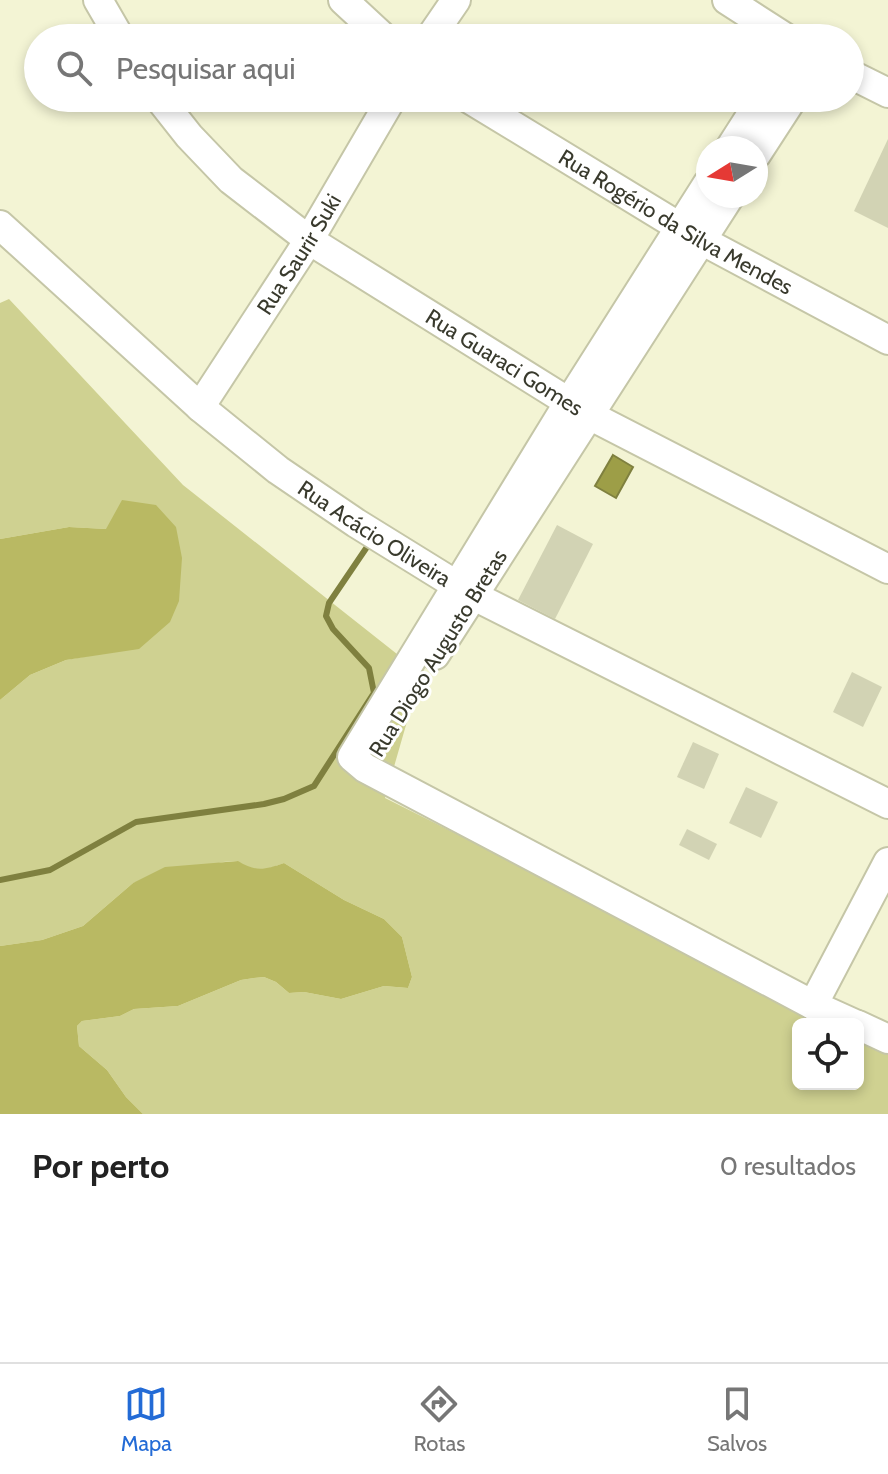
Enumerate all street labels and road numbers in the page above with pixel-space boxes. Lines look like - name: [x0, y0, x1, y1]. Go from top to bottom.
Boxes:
- street label: Rua Rogério da Silva Mendes: [554, 143, 797, 300]
- street label: Rua Saurir Suki: [251, 189, 347, 319]
- street label: Rua Guaraci Gomes: [421, 303, 588, 421]
- street label: Rua Acácio Oliveira: [293, 474, 456, 592]
- street label: Rua Diogo Augusto Bretas: [363, 544, 513, 762]

